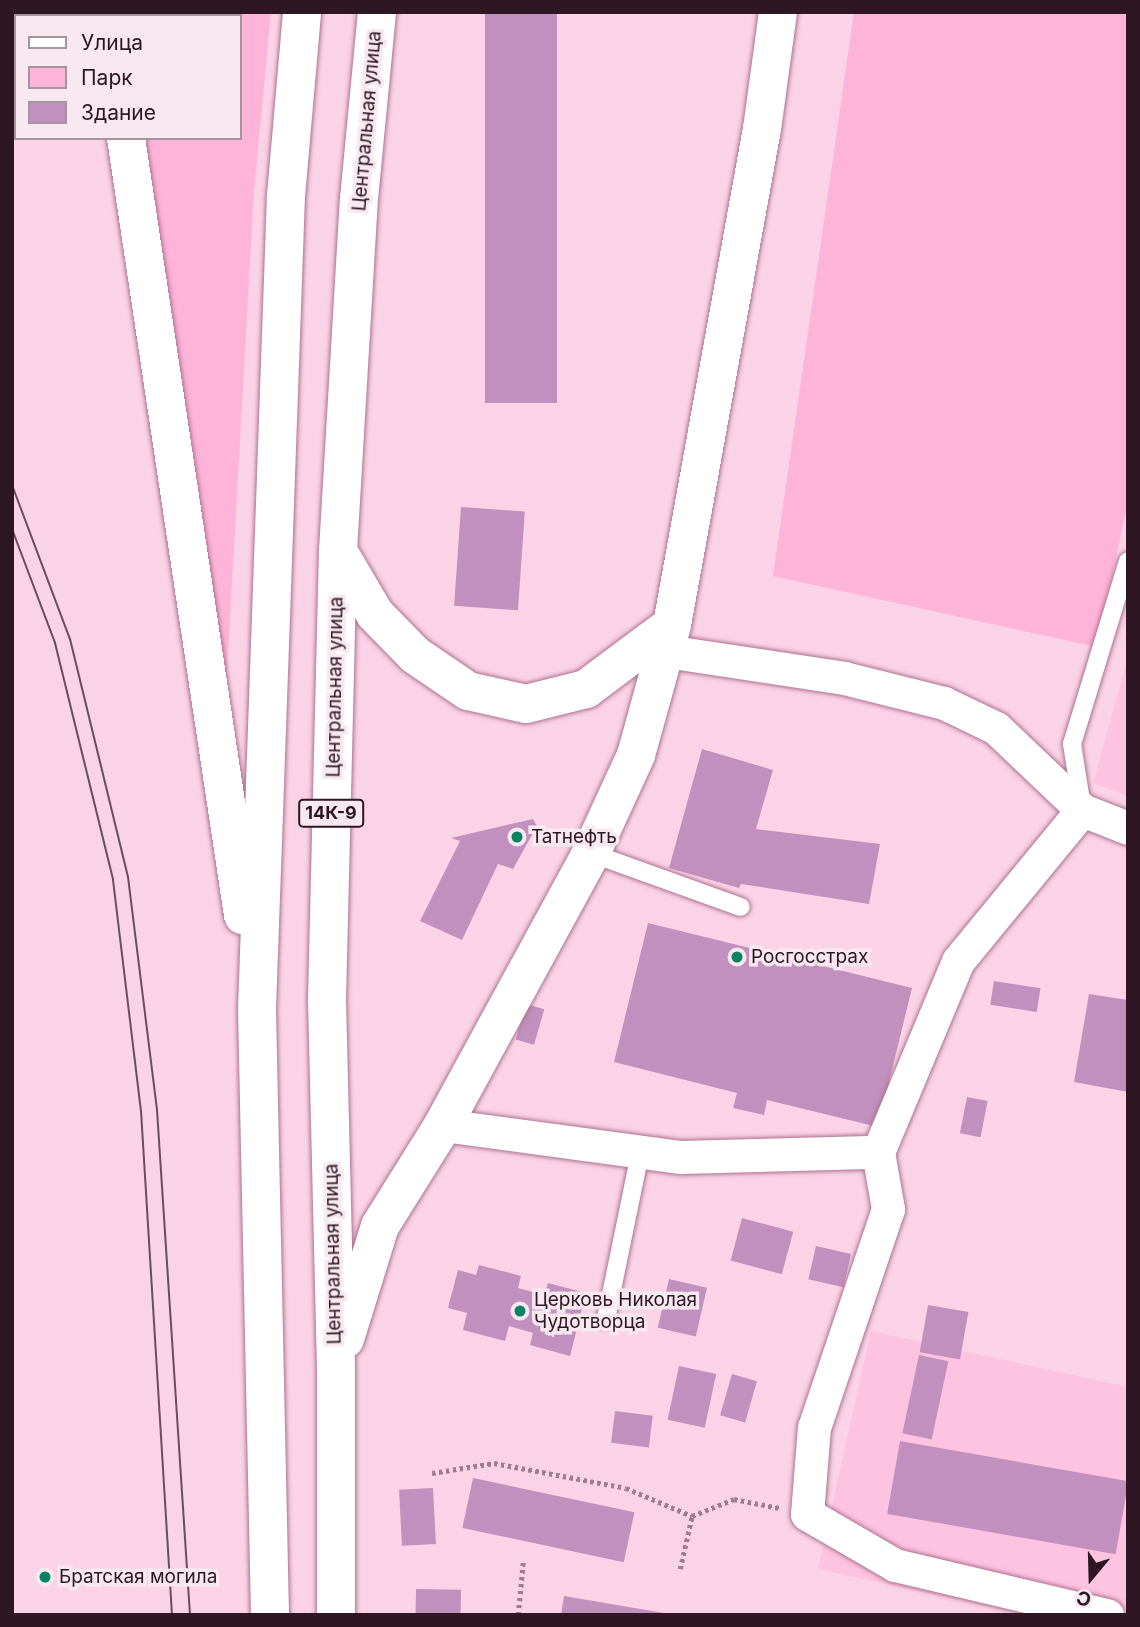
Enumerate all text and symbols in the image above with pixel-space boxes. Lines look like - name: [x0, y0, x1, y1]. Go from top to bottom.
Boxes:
- legend: [14, 14, 242, 140]
- text: Улица: [81, 30, 143, 55]
- street label: Центральная улица: [348, 30, 386, 212]
- text: Парк: [81, 65, 133, 90]
- text: Здание: [81, 100, 156, 125]
- street label: Центральная улица: [322, 596, 348, 778]
- road number: 14К-9: [298, 798, 364, 828]
- place label: Татнефть: [531, 826, 617, 848]
- marker: Татнефть: [509, 829, 525, 845]
- place label: Росгосстрах: [751, 946, 868, 968]
- marker: Росгосстрах: [729, 949, 745, 965]
- street label: Центральная улица: [320, 1163, 346, 1345]
- place label: Церковь Николая Чудотворца: [534, 1289, 697, 1333]
- marker: Церковь Николая Чудотворца: [512, 1303, 528, 1319]
- north arrow: [1056, 1543, 1126, 1613]
- place label: Братская могила: [59, 1566, 217, 1588]
- marker: Братская могила: [37, 1569, 53, 1585]
- text: С: [1074, 1585, 1094, 1611]

